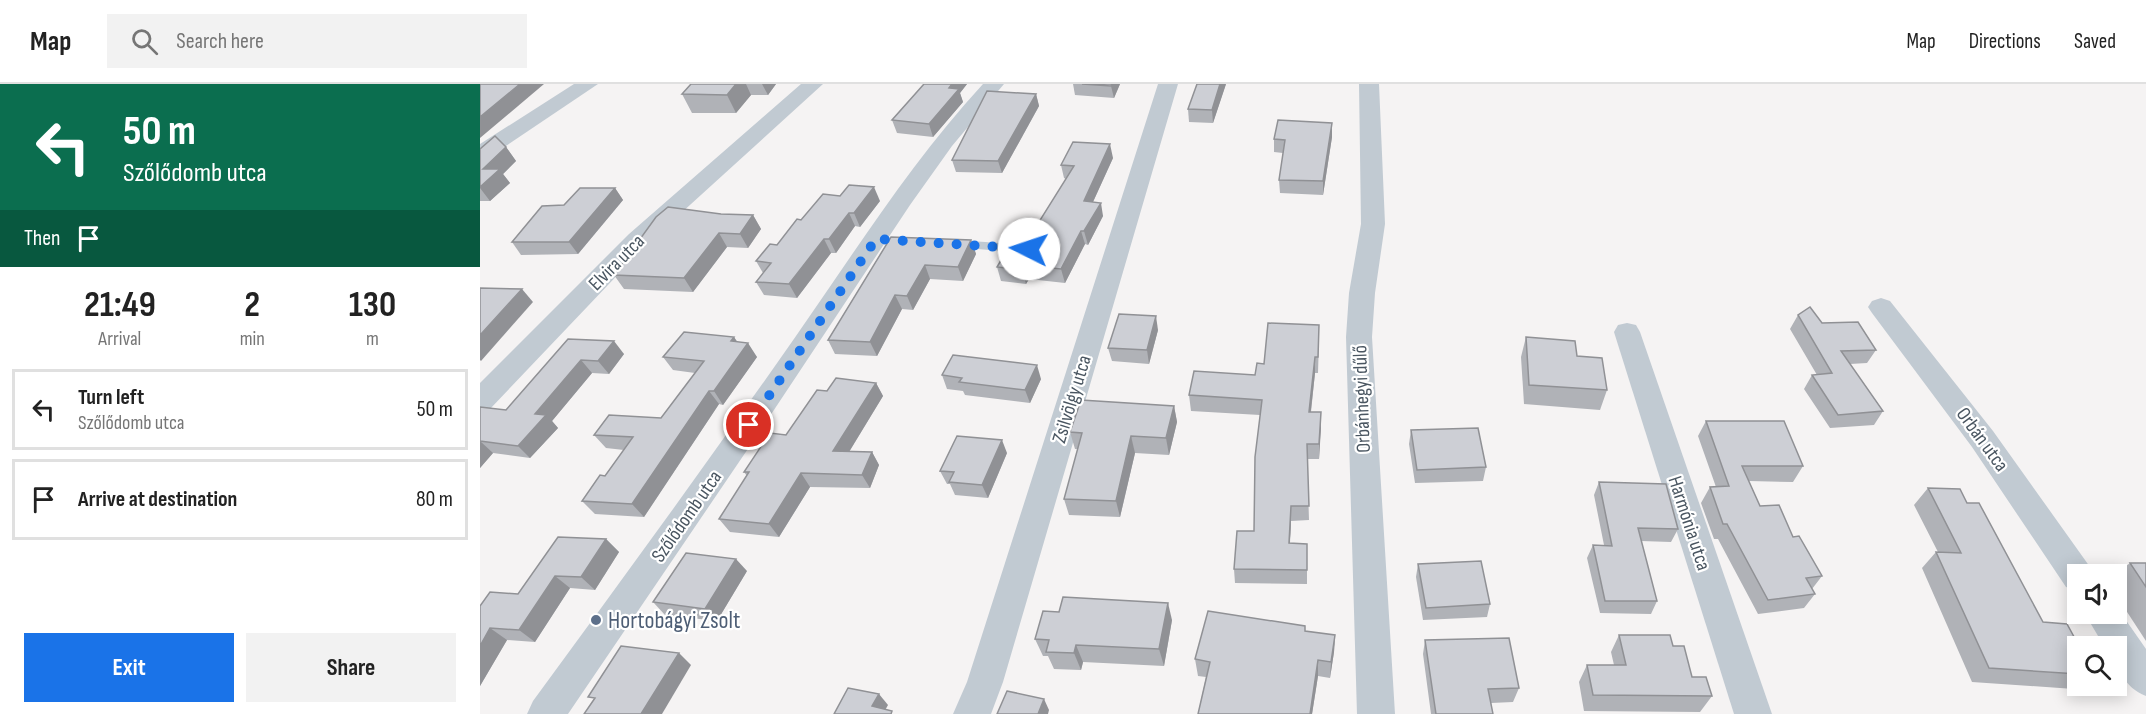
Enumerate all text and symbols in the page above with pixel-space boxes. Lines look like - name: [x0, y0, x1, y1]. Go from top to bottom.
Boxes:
- search box: [107, 14, 527, 68]
- text: Map: [30, 25, 71, 58]
- icon: search: [128, 25, 161, 58]
- text: Search here: [176, 28, 264, 55]
- text: Map: [1906, 29, 1936, 54]
- text: Directions: [1969, 29, 2041, 54]
- text: Saved: [2074, 29, 2116, 54]
- text: 50 m: [123, 106, 196, 157]
- icon: left: [24, 108, 102, 186]
- text: Szőlődomb utca: [123, 157, 267, 189]
- position arrow: [997, 217, 1061, 281]
- icon: arrive: [72, 222, 105, 255]
- text: Then: [24, 225, 60, 252]
- street label: Elvira utca: [584, 230, 650, 296]
- text: 21:49: [84, 284, 156, 327]
- text: 2: [244, 284, 260, 327]
- text: 130: [349, 284, 396, 327]
- text: Arrival: [98, 327, 141, 351]
- text: min: [240, 327, 265, 351]
- text: m: [366, 327, 379, 351]
- street label: Orbánhegyi dűlő: [1348, 345, 1376, 453]
- street label: Zsilvölgy utca: [1047, 352, 1097, 446]
- text: Turn left: [78, 384, 144, 411]
- icon: left: [27, 393, 60, 426]
- text: 50 m: [417, 396, 453, 423]
- pin: [723, 399, 774, 450]
- street label: Orbán utca: [1951, 403, 2013, 476]
- icon: arrive: [732, 408, 765, 441]
- text: Szőlődomb utca: [78, 411, 184, 435]
- street label: Szőlődomb utca: [646, 466, 727, 567]
- street label: Harmónia utca: [1663, 473, 1716, 573]
- icon: arrive: [27, 483, 60, 516]
- text: Arrive at destination: [78, 486, 237, 513]
- text: 80 m: [416, 486, 453, 513]
- map controls: [2067, 564, 2127, 696]
- button: sound: [2067, 564, 2127, 624]
- place label: Hortobágyi Zsolt: [608, 606, 740, 635]
- marker: Hortobágyi Zsolt: [589, 613, 603, 627]
- button: Exit: [24, 633, 234, 702]
- button: Share: [246, 633, 456, 702]
- button: search: [2067, 636, 2127, 696]

